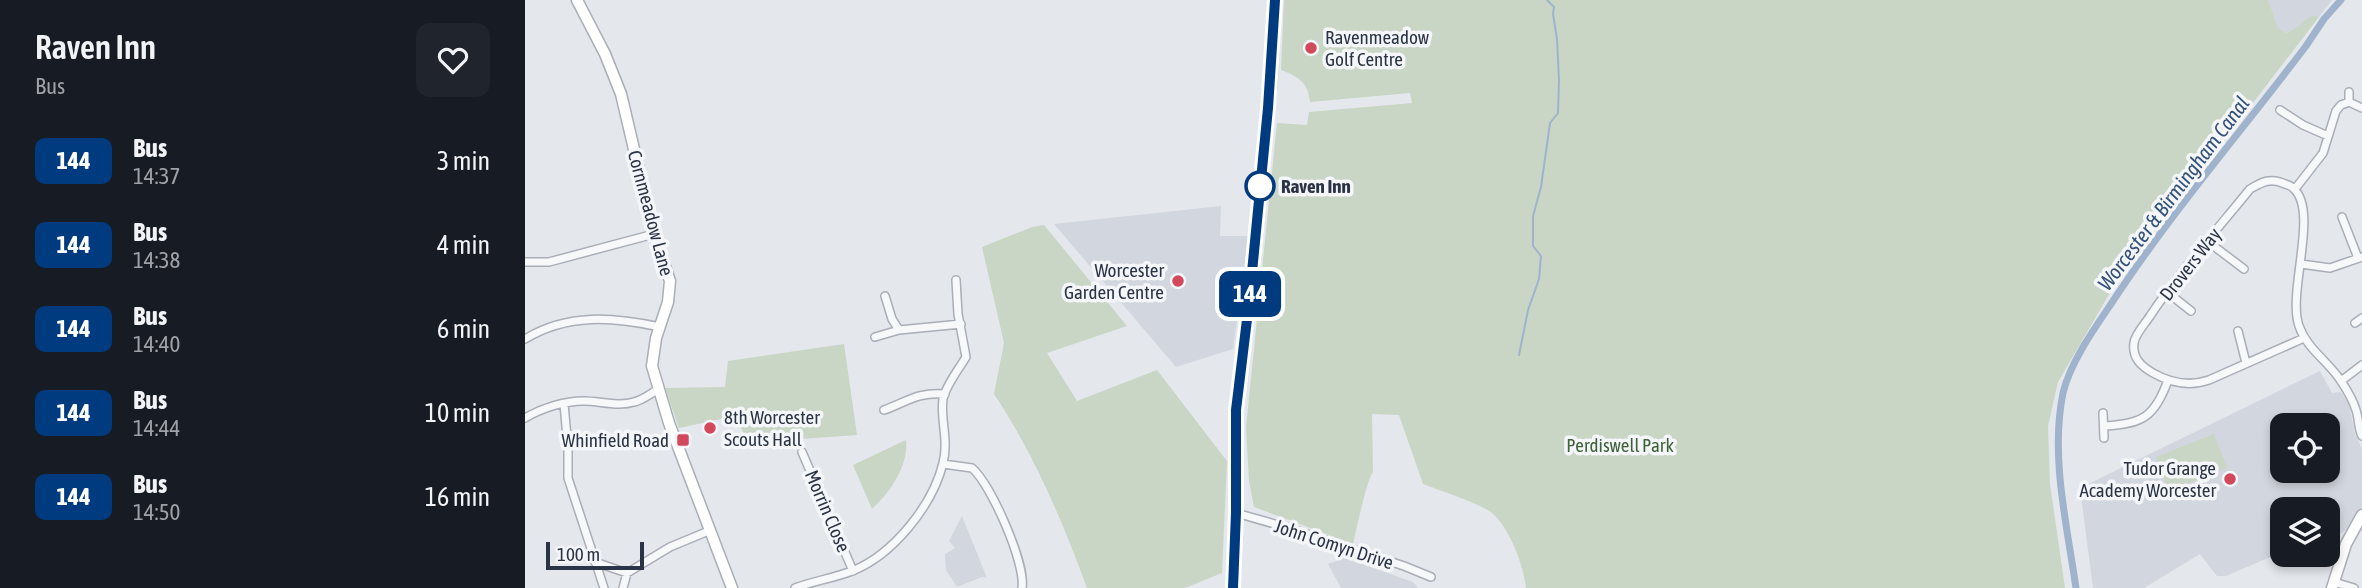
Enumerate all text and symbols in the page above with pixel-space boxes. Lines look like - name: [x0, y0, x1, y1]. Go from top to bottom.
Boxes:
- button: heart: [416, 23, 490, 97]
- place label: Ravenmeadow Golf Centre: [1325, 26, 1430, 70]
- text: Raven Inn: [35, 28, 156, 66]
- marker: Ravenmeadow Golf Centre: [1303, 40, 1319, 56]
- text: Bus: [35, 73, 65, 99]
- water label: Worcester & Birmingham Canal: [2092, 91, 2254, 295]
- text: Bus: [133, 133, 167, 163]
- text: 3 min: [437, 146, 490, 176]
- text: 144: [57, 147, 90, 174]
- street label: Cornmeadow Lane: [624, 148, 678, 278]
- text: 14:37: [133, 163, 180, 189]
- marker: Raven Inn: [1245, 171, 1275, 201]
- place label: Raven Inn: [1281, 175, 1351, 197]
- text: Bus: [133, 217, 167, 247]
- street label: Drovers Way: [2155, 223, 2225, 305]
- text: 4 min: [437, 230, 490, 260]
- text: 144: [57, 231, 90, 258]
- text: 14:38: [133, 247, 180, 273]
- place label: Worcester Garden Centre: [1064, 259, 1164, 303]
- line badge: 144: [1210, 271, 1290, 317]
- marker: Worcester Garden Centre: [1170, 273, 1186, 289]
- text: 144: [1233, 280, 1267, 307]
- text: Bus: [133, 301, 167, 331]
- text: 6 min: [437, 314, 490, 344]
- text: 144: [57, 315, 90, 342]
- text: 14:40: [133, 331, 180, 357]
- text: Bus: [133, 385, 167, 415]
- text: 10 min: [425, 398, 490, 428]
- text: 144: [57, 399, 90, 426]
- place label: 8th Worcester Scouts Hall: [724, 406, 820, 450]
- map controls: [2270, 413, 2340, 567]
- button: locate: [2270, 413, 2340, 483]
- text: 14:44: [133, 415, 180, 441]
- marker: 8th Worcester Scouts Hall: [702, 420, 718, 436]
- place label: Whinfield Road: [561, 429, 669, 451]
- marker: Whinfield Road: [675, 432, 691, 448]
- park label: Perdiswell Park: [1566, 434, 1674, 456]
- place label: Tudor Grange Academy Worcester: [2079, 457, 2216, 501]
- street label: Morrin Close: [801, 467, 855, 555]
- text: Bus: [133, 469, 167, 499]
- marker: Tudor Grange Academy Worcester: [2222, 471, 2238, 487]
- text: 16 min: [425, 482, 490, 512]
- text: 144: [57, 483, 90, 510]
- button: layers: [2270, 497, 2340, 567]
- text: 14:50: [133, 499, 180, 525]
- street label: John Comyn Drive: [1272, 514, 1396, 574]
- scale bar: [546, 539, 644, 571]
- text: 100 m: [557, 543, 600, 565]

